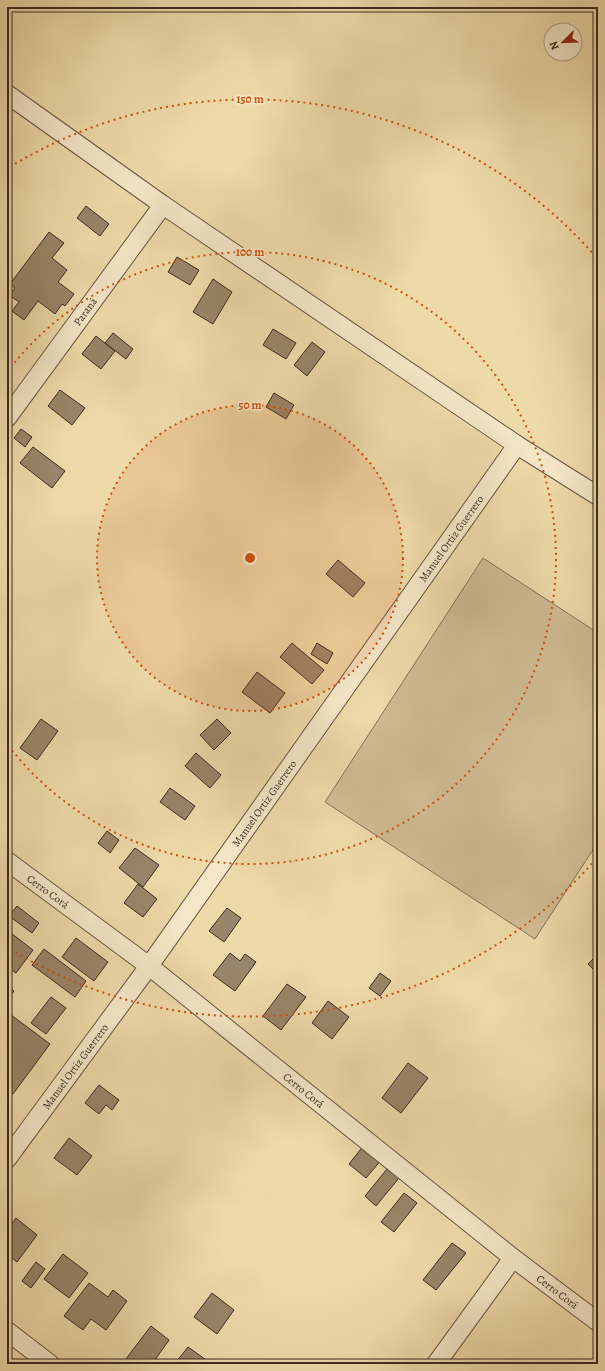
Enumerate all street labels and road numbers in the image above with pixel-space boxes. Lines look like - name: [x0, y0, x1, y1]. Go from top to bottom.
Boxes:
- street label: Paraná: [70, 294, 101, 329]
- street label: Manuel Ortiz Guerrero: [415, 492, 487, 585]
- street label: Manuel Ortiz Guerrero: [228, 756, 300, 849]
- street label: Cerro Corá: [24, 871, 73, 912]
- street label: Manuel Ortiz Guerrero: [39, 1020, 112, 1112]
- street label: Cerro Corá: [280, 1069, 328, 1112]
- street label: Cerro Corá: [533, 1271, 582, 1313]

